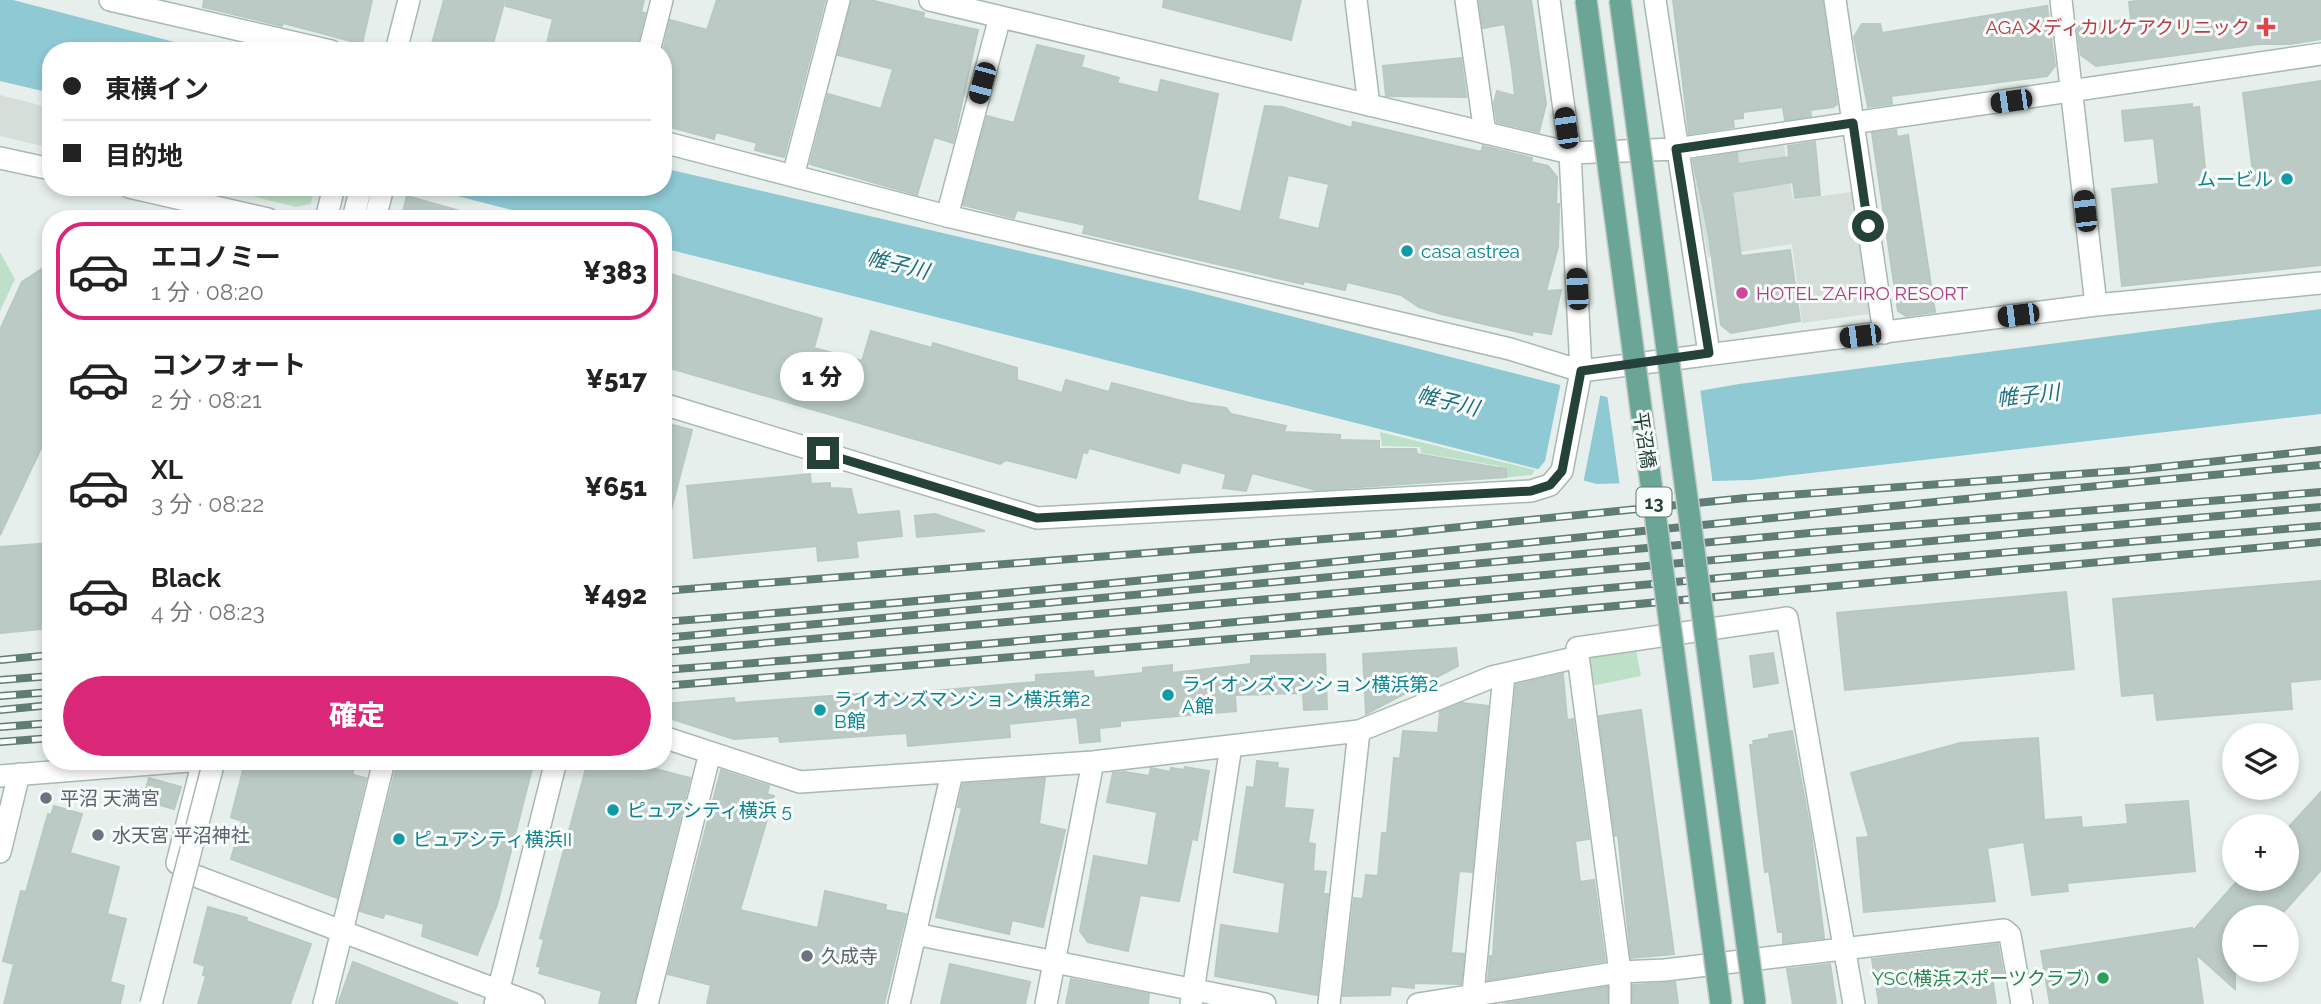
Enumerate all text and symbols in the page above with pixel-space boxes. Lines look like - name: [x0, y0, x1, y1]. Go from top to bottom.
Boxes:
- place label: AGAメディカルケアクリニック: [1985, 16, 2250, 38]
- marker: AGAメディカルケアクリニック: [2256, 17, 2276, 37]
- car: [967, 60, 998, 106]
- text: 東横イン: [105, 74, 209, 104]
- car: [1989, 88, 2034, 114]
- car: [1553, 106, 1580, 150]
- text: 目的地: [105, 141, 183, 171]
- place label: ムービル: [2197, 168, 2273, 190]
- marker: ムービル: [2279, 171, 2295, 187]
- car: [2073, 189, 2098, 233]
- route start: [1852, 210, 1884, 242]
- icon: car: [67, 240, 130, 303]
- place label: casa astrea: [1421, 240, 1520, 262]
- text: エコノミー: [151, 242, 281, 272]
- marker: casa astrea: [1399, 243, 1415, 259]
- water label: 帷子川: [864, 244, 934, 284]
- text: ¥383: [583, 256, 647, 286]
- car: [1566, 267, 1589, 311]
- text: 1 分 · 08:20: [151, 278, 264, 305]
- place label: HOTEL ZAFIRO RESORT: [1756, 282, 1969, 304]
- marker: HOTEL ZAFIRO RESORT: [1734, 285, 1750, 301]
- car: [1996, 302, 2041, 328]
- car: [1838, 323, 1883, 349]
- icon: car: [67, 348, 130, 411]
- text: コンフォート: [151, 350, 306, 380]
- callout: 1 分: [781, 351, 865, 400]
- text: 1 分: [802, 363, 842, 390]
- text: ¥517: [585, 364, 647, 394]
- water label: 帷子川: [1995, 379, 2063, 411]
- water label: 帷子川: [1414, 381, 1484, 421]
- text: 2 分 · 08:21: [151, 386, 262, 413]
- street label: 平沼橋: [1630, 410, 1660, 470]
- route end: [807, 437, 839, 469]
- text: XL: [151, 455, 183, 485]
- icon: car: [67, 456, 130, 519]
- text: ¥651: [584, 472, 647, 502]
- road number: 13: [1636, 488, 1672, 516]
- text: 3 分 · 08:22: [151, 490, 264, 517]
- text: Black: [151, 563, 221, 593]
- icon: car: [67, 564, 130, 627]
- text: ¥492: [583, 580, 647, 610]
- text: 4 分 · 08:23: [151, 598, 265, 625]
- place label: ライオンズマンション横浜第2 A館: [1182, 673, 1439, 717]
- button: 確定: [63, 676, 651, 756]
- marker: ライオンズマンション横浜第2 A館: [1160, 687, 1176, 703]
- place label: ライオンズマンション横浜第2 B館: [834, 688, 1091, 732]
- marker: ライオンズマンション横浜第2 B館: [812, 702, 828, 718]
- map controls: [2222, 723, 2299, 982]
- button: layers: [2222, 723, 2299, 800]
- place label: 平沼 天満宮: [60, 787, 160, 809]
- marker: 平沼 天満宮: [38, 790, 54, 806]
- place label: ピュアシティ横浜 5: [627, 799, 792, 821]
- marker: ピュアシティ横浜 5: [605, 802, 621, 818]
- button: +: [2222, 814, 2299, 891]
- place label: 水天宮 平沼神社: [112, 824, 250, 846]
- marker: 水天宮 平沼神社: [90, 827, 106, 843]
- place label: ピュアシティ横浜II: [413, 828, 572, 850]
- marker: ピュアシティ横浜II: [391, 831, 407, 847]
- button: −: [2222, 905, 2299, 982]
- place label: 久成寺: [821, 945, 878, 967]
- marker: 久成寺: [799, 948, 815, 964]
- place label: YSC(横浜スポーツクラブ): [1872, 967, 2089, 989]
- marker: YSC(横浜スポーツクラブ): [2095, 970, 2111, 986]

